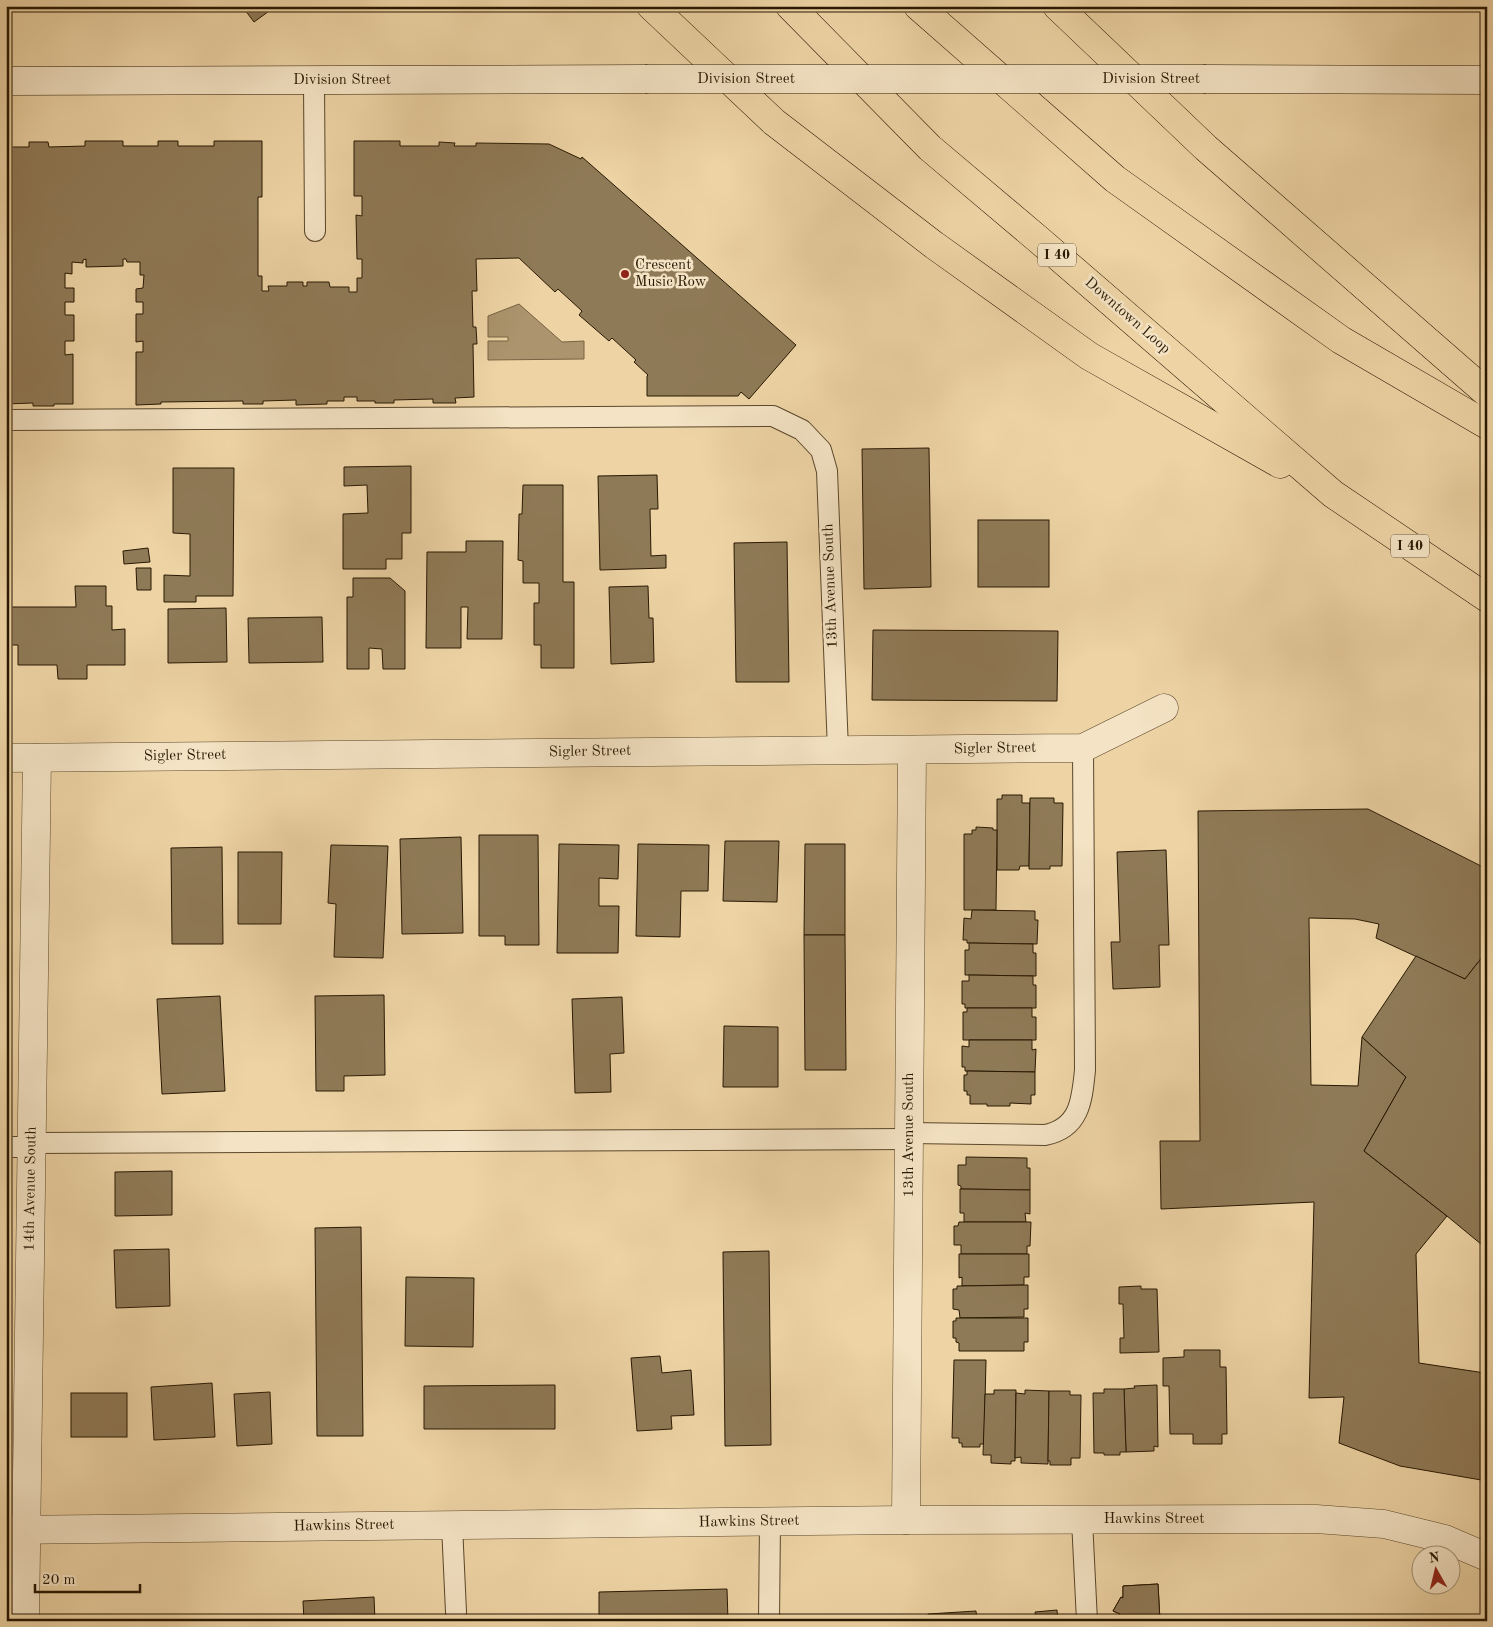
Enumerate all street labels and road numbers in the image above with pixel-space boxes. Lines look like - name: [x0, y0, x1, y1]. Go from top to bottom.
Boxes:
- street label: Division Street: [697, 72, 795, 87]
- street label: Division Street: [1102, 72, 1200, 87]
- street label: Division Street: [293, 73, 391, 88]
- road number: I 40: [1038, 244, 1076, 266]
- street label: Downtown Loop: [1081, 275, 1173, 357]
- street label: 13th Avenue South: [821, 523, 841, 649]
- road number: I 40: [1391, 534, 1429, 558]
- street label: Sigler Street: [954, 741, 1036, 757]
- street label: Sigler Street: [549, 744, 631, 760]
- street label: Sigler Street: [144, 748, 226, 764]
- street label: 13th Avenue South: [902, 1072, 917, 1198]
- street label: 14th Avenue South: [22, 1126, 40, 1252]
- street label: Hawkins Street: [1104, 1512, 1204, 1527]
- street label: Hawkins Street: [698, 1514, 800, 1530]
- street label: Hawkins Street: [293, 1518, 395, 1534]

